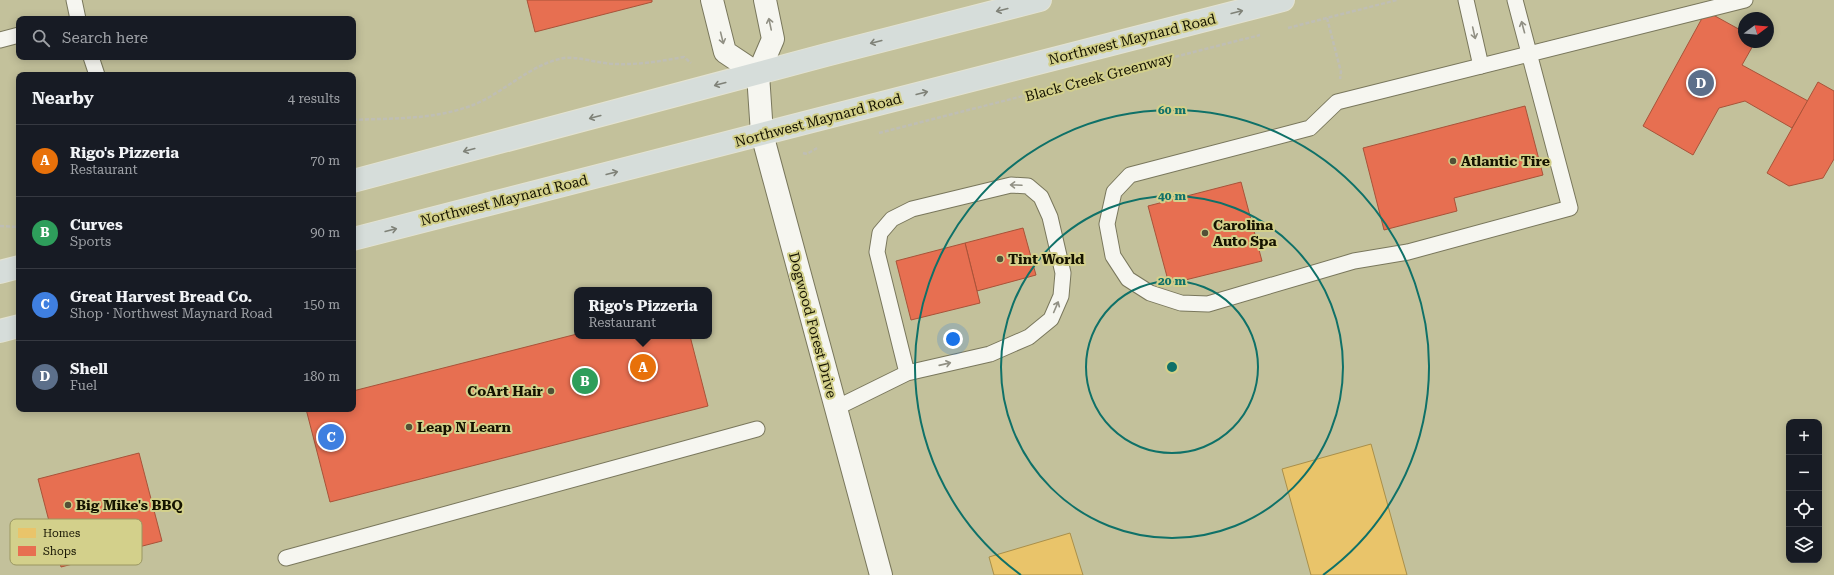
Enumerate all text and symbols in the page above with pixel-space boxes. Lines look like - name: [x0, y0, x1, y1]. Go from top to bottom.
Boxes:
- one-way arrow: [996, 6, 1009, 14]
- one-way arrow: [1231, 7, 1244, 15]
- street label: Northwest Maynard Road: [1047, 10, 1217, 68]
- north arrow: [1738, 12, 1774, 48]
- search box: [16, 16, 356, 60]
- one-way arrow: [766, 18, 774, 31]
- one-way arrow: [1518, 21, 1526, 34]
- one-way arrow: [1470, 26, 1478, 39]
- icon: search: [30, 27, 52, 49]
- text: Search here: [62, 29, 148, 47]
- one-way arrow: [718, 31, 726, 44]
- one-way arrow: [870, 38, 883, 46]
- street label: Black Creek Greenway: [1023, 49, 1175, 104]
- pin: D: [1688, 68, 1714, 98]
- one-way arrow: [714, 81, 727, 88]
- text: Nearby: [32, 88, 94, 108]
- one-way arrow: [915, 88, 928, 96]
- street label: Northwest Maynard Road: [733, 90, 903, 150]
- text: 4 results: [288, 91, 340, 106]
- text: 60 m: [1158, 103, 1186, 117]
- one-way arrow: [588, 114, 601, 121]
- text: Rigo's Pizzeria: [70, 144, 179, 162]
- one-way arrow: [463, 147, 476, 154]
- text: A: [40, 153, 50, 168]
- text: 70 m: [310, 153, 340, 168]
- place label: Atlantic Tire: [1461, 153, 1550, 169]
- marker: Atlantic Tire: [1448, 156, 1458, 166]
- text: Restaurant: [70, 162, 138, 177]
- one-way arrow: [605, 169, 618, 176]
- street label: Northwest Maynard Road: [419, 171, 589, 229]
- one-way arrow: [1010, 182, 1023, 189]
- text: 40 m: [1158, 189, 1186, 203]
- text: Curves: [70, 216, 123, 234]
- place label: Carolina Auto Spa: [1213, 217, 1277, 249]
- text: B: [40, 225, 50, 240]
- text: 90 m: [310, 225, 340, 240]
- one-way arrow: [384, 225, 397, 233]
- marker: Carolina Auto Spa: [1200, 228, 1210, 238]
- text: Sports: [70, 234, 111, 249]
- street label: Dogwood Forest Drive: [786, 250, 840, 400]
- place label: Tint World: [1008, 251, 1085, 267]
- marker: Tint World: [995, 254, 1005, 264]
- text: 20 m: [1158, 274, 1186, 288]
- popup: [574, 287, 712, 339]
- text: Great Harvest Bread Co.: [70, 288, 252, 306]
- text: C: [40, 297, 50, 312]
- text: 150 m: [303, 297, 340, 312]
- text: Rigo's Pizzeria: [588, 297, 698, 315]
- one-way arrow: [1053, 302, 1061, 314]
- text: Shop · Northwest Maynard Road: [70, 306, 273, 321]
- text: Restaurant: [588, 315, 656, 330]
- your location: [943, 329, 963, 349]
- pin: A: [630, 352, 656, 382]
- text: Shell: [70, 360, 108, 378]
- one-way arrow: [938, 360, 951, 368]
- centre of rings: [1165, 360, 1179, 374]
- pin: B: [572, 366, 598, 396]
- text: D: [40, 369, 50, 384]
- text: 180 m: [303, 369, 340, 384]
- text: Fuel: [70, 378, 97, 393]
- place label: CoArt Hair: [467, 383, 544, 399]
- marker: CoArt Hair: [546, 386, 556, 396]
- place label: Leap N Learn: [417, 419, 511, 435]
- map controls: [1786, 419, 1822, 563]
- button: +: [1786, 419, 1822, 455]
- pin: C: [318, 422, 344, 452]
- marker: Leap N Learn: [404, 422, 414, 432]
- button: −: [1786, 455, 1822, 491]
- button: locate: [1786, 491, 1822, 527]
- place label: Big Mike's BBQ: [76, 497, 183, 513]
- marker: Big Mike's BBQ: [63, 500, 73, 510]
- legend: [10, 519, 142, 565]
- text: Homes: [43, 527, 80, 540]
- button: layers: [1786, 527, 1822, 563]
- text: Shops: [43, 545, 76, 558]

